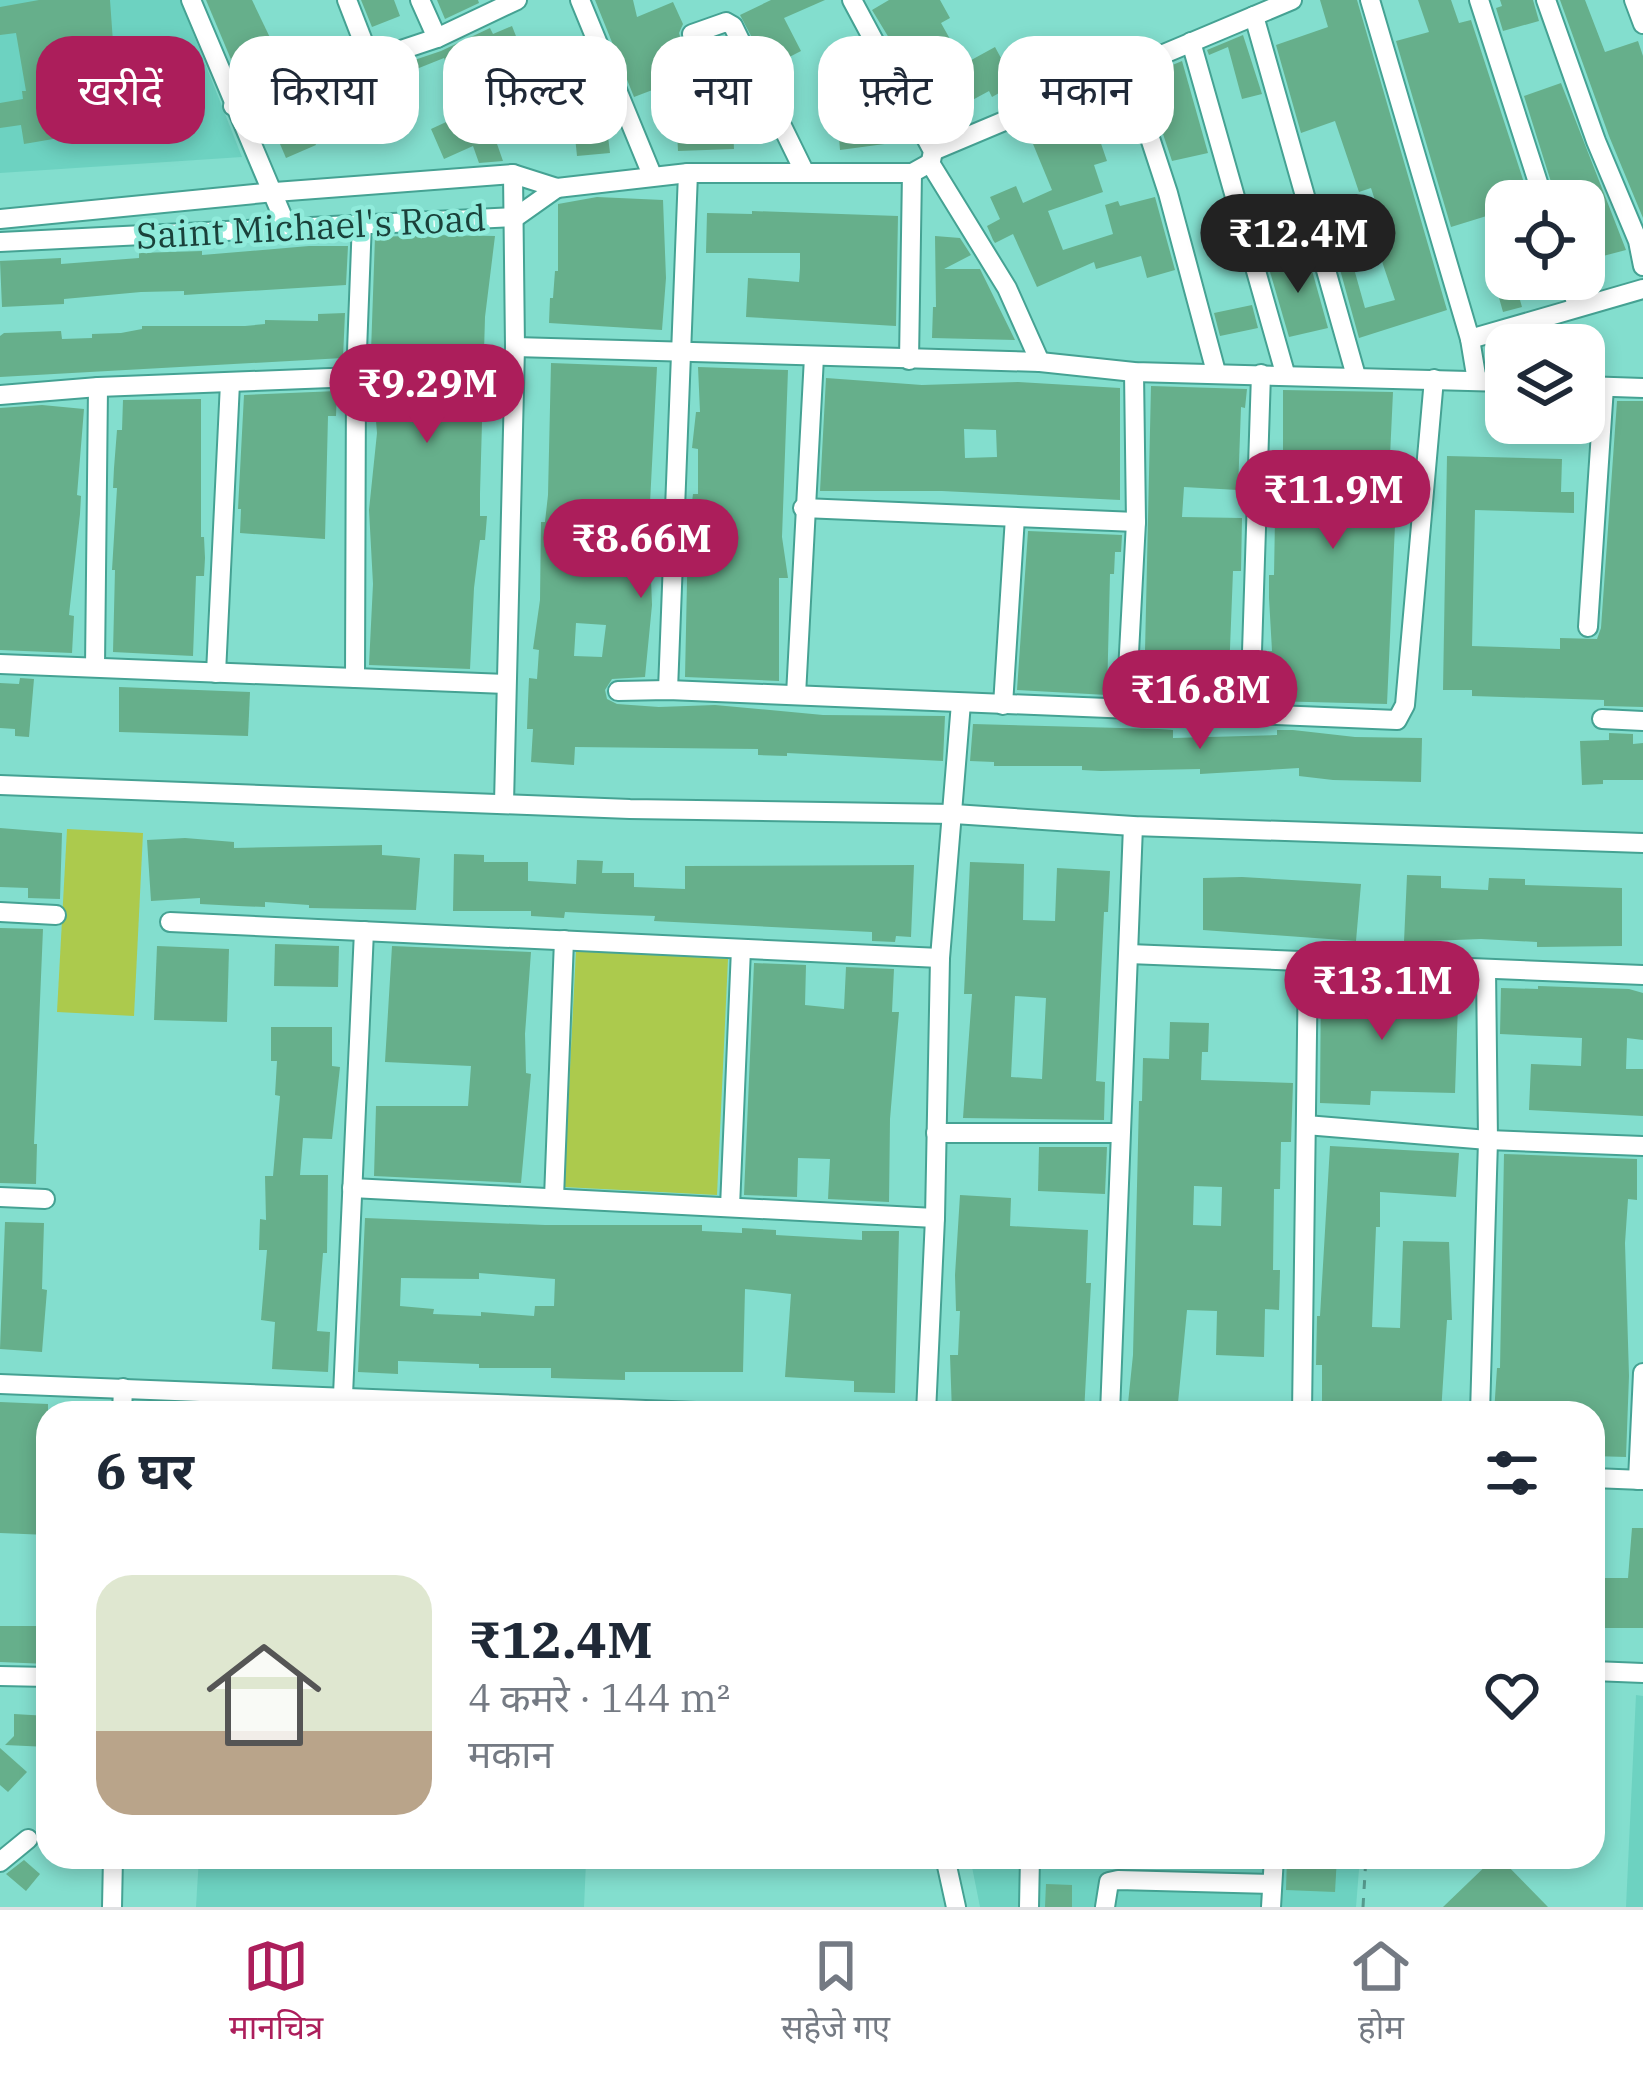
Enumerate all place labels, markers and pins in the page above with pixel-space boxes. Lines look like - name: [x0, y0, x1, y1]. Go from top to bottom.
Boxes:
- pin: ₹12.4M: [1200, 194, 1396, 296]
- pin: ₹9.29M: [329, 344, 525, 446]
- pin: ₹11.9M: [1235, 450, 1431, 552]
- pin: ₹8.66M: [543, 499, 739, 601]
- pin: ₹16.8M: [1102, 650, 1298, 752]
- pin: ₹13.1M: [1284, 941, 1480, 1043]

